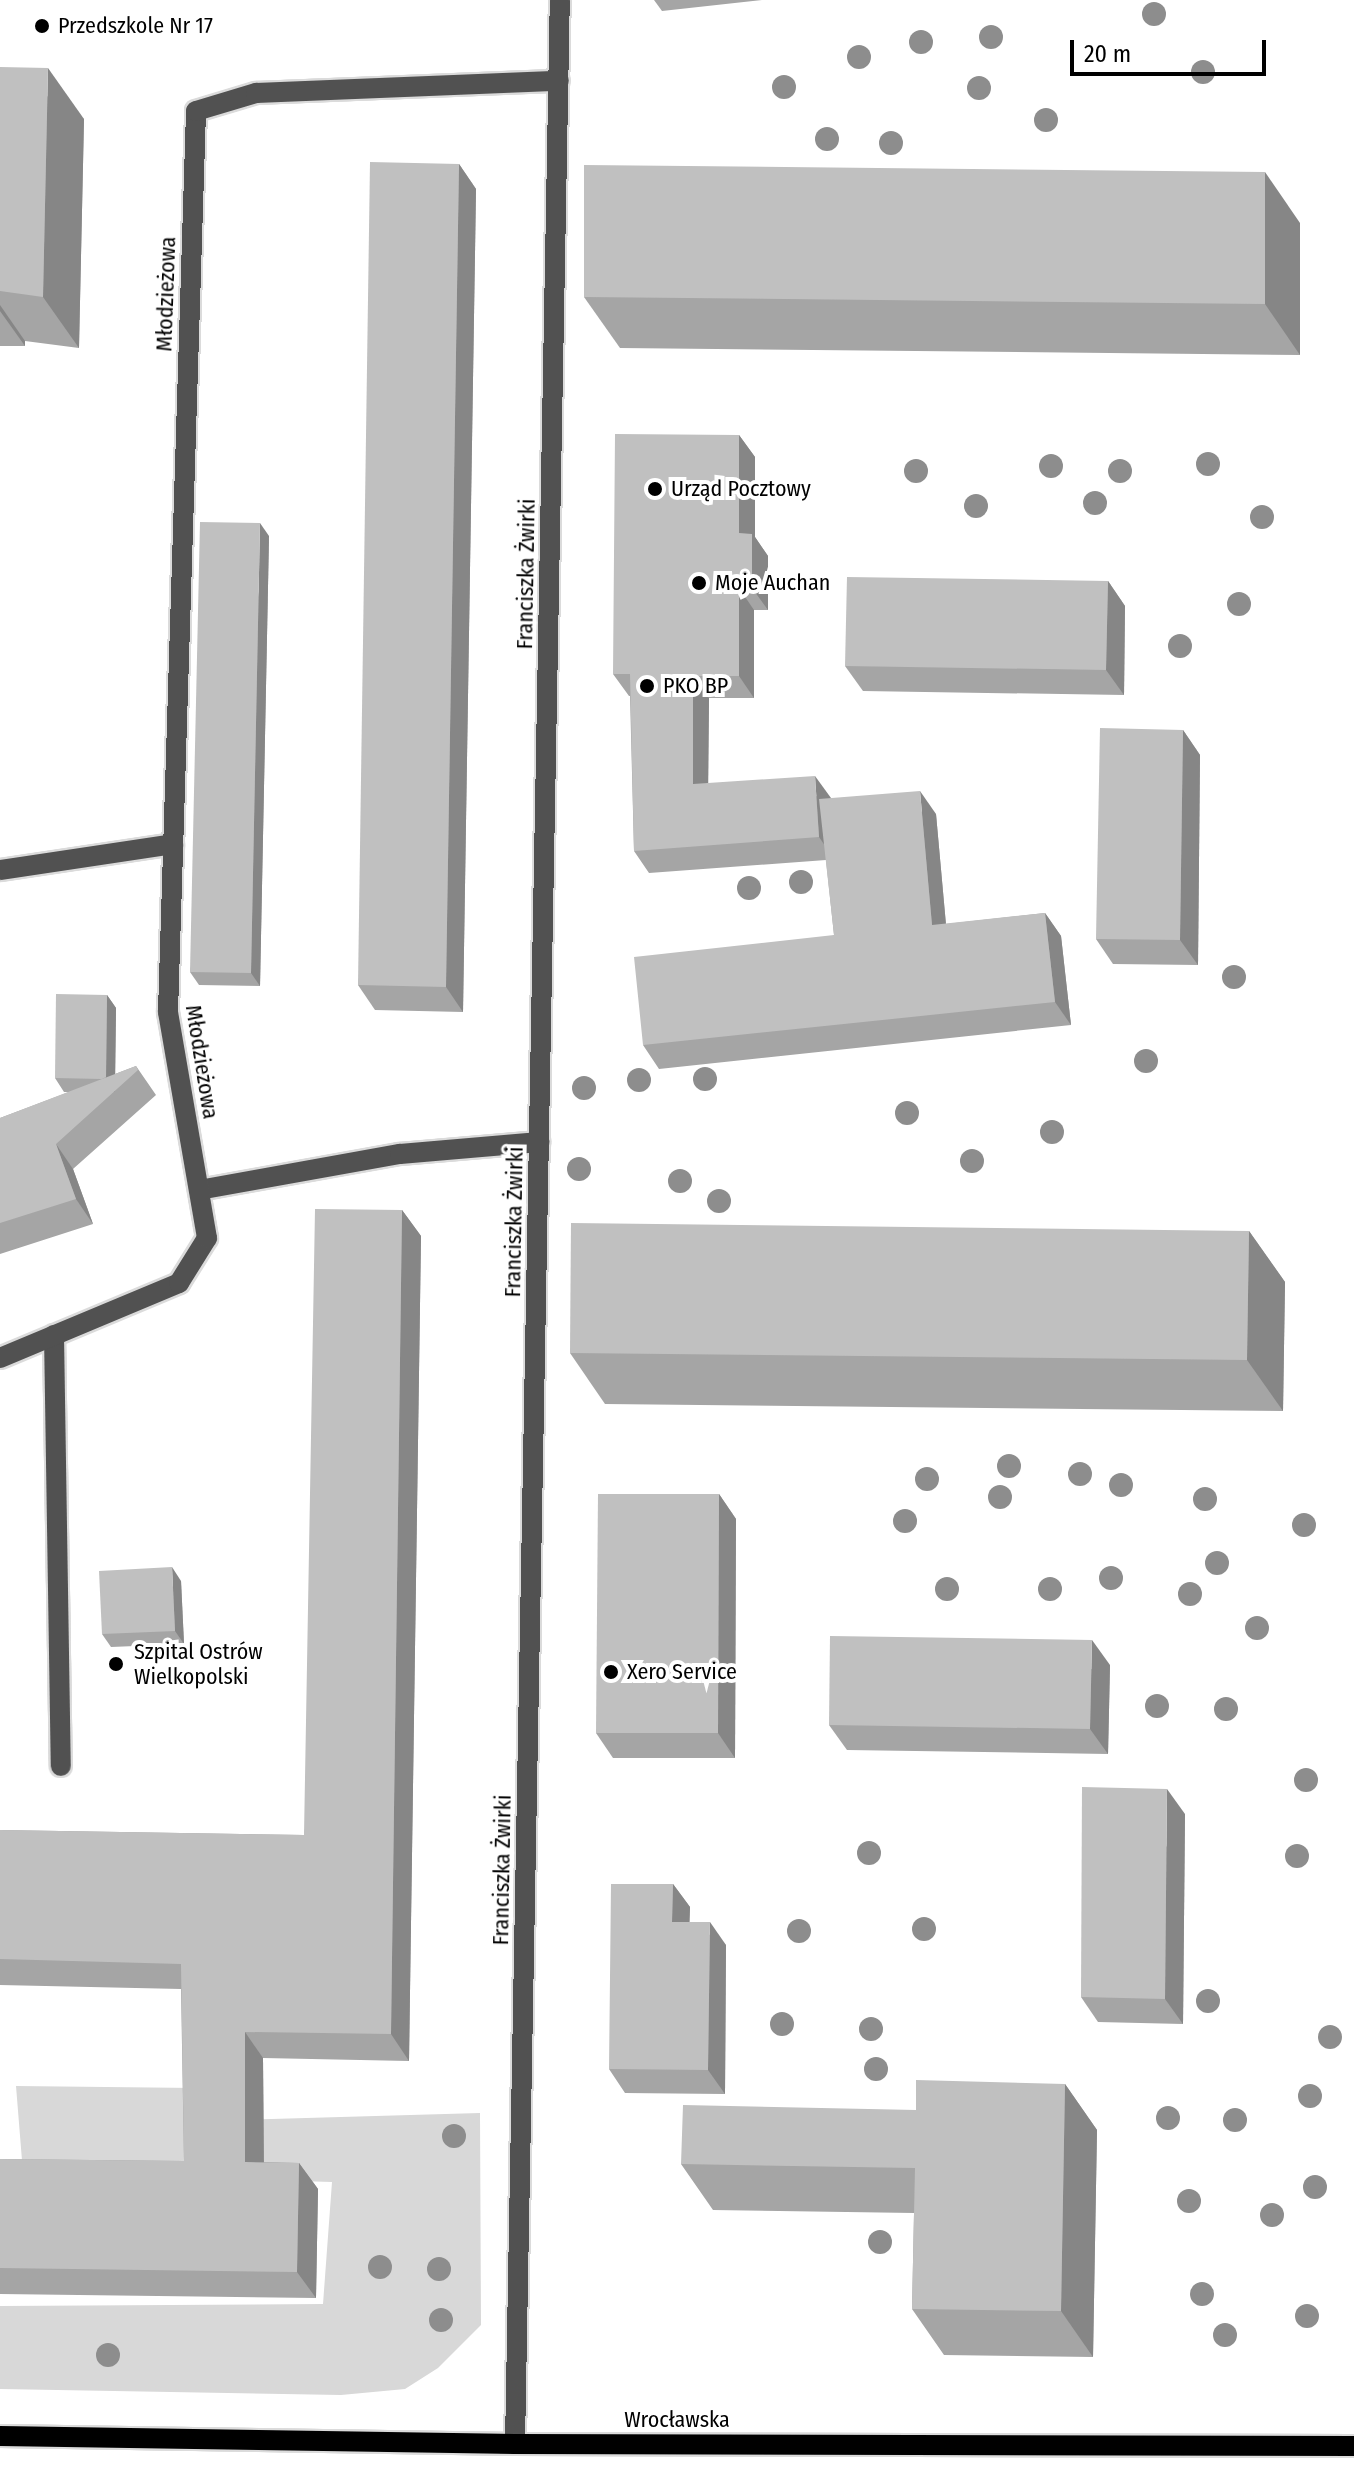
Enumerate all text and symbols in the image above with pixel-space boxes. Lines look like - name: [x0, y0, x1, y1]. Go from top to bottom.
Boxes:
- place label: Przedszkole Nr 17: [58, 13, 213, 39]
- marker: Przedszkole Nr 17: [33, 17, 51, 35]
- scale bar: [1074, 24, 1270, 74]
- text: 20 m: [1084, 40, 1131, 68]
- street label: Młodzieżowa: [151, 236, 181, 352]
- place label: Urząd Pocztowy: [671, 476, 811, 502]
- marker: Urząd Pocztowy: [646, 480, 664, 498]
- street label: Franciszka Żwirki: [511, 498, 541, 650]
- place label: Moje Auchan: [715, 570, 830, 596]
- marker: Moje Auchan: [690, 574, 708, 592]
- place label: PKO BP: [663, 673, 728, 699]
- marker: PKO BP: [638, 677, 656, 695]
- street label: Młodzieżowa: [180, 1003, 224, 1121]
- street label: Franciszka Żwirki: [499, 1146, 529, 1298]
- place label: Szpital Ostrów Wielkopolski: [134, 1638, 263, 1690]
- marker: Szpital Ostrów Wielkopolski: [105, 1653, 127, 1675]
- place label: Xero Service: [627, 1659, 737, 1685]
- marker: Xero Service: [602, 1663, 620, 1681]
- street label: Franciszka Żwirki: [487, 1794, 517, 1946]
- street label: Wrocławska: [624, 2407, 730, 2433]

